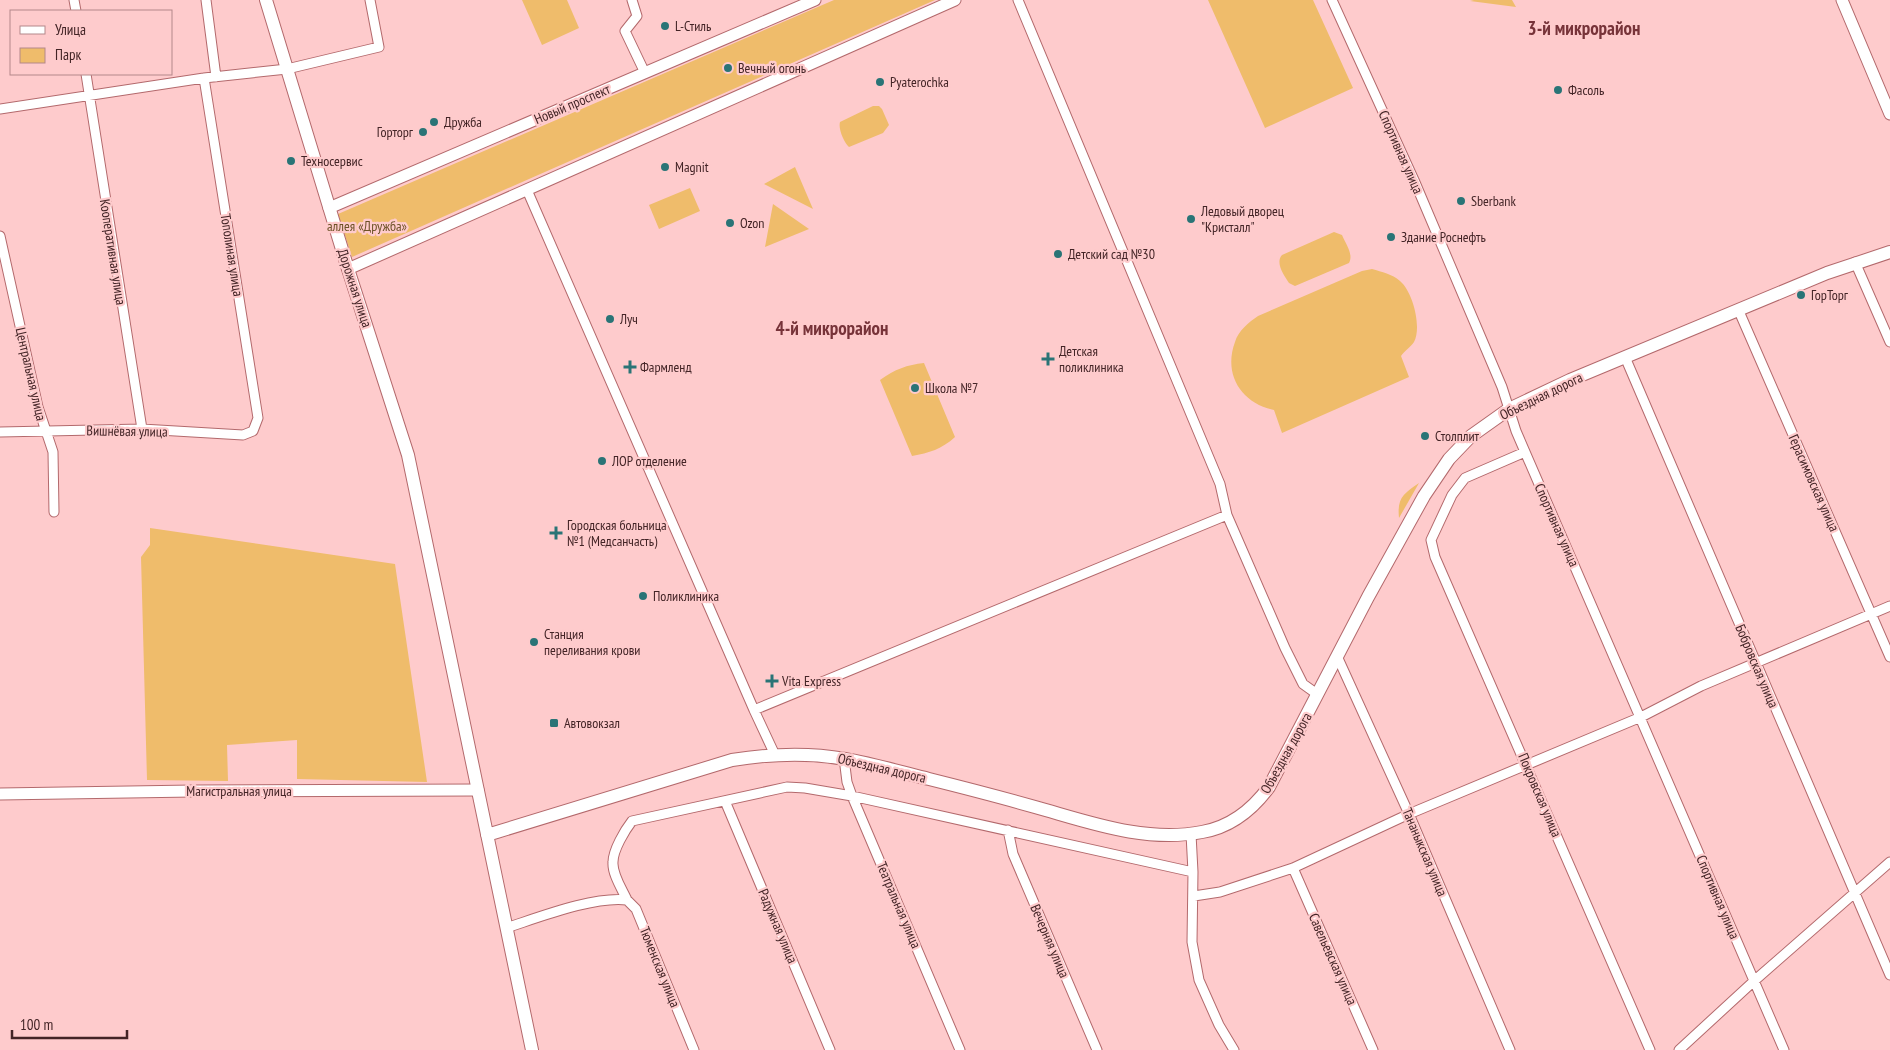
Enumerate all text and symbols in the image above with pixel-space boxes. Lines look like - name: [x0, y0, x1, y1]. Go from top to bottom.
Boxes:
- legend: [10, 10, 172, 75]
- district label: 3-й микрорайон: [1528, 16, 1640, 40]
- place label: L-Стиль: [675, 17, 711, 35]
- text: Улица: [55, 20, 86, 39]
- marker: L-Стиль: [659, 20, 671, 32]
- text: Парк: [55, 45, 81, 64]
- place label: Вечный огонь: [738, 59, 806, 77]
- marker: Вечный огонь: [722, 62, 734, 74]
- place label: Pyaterochka: [890, 73, 949, 91]
- marker: Pyaterochka: [874, 76, 886, 88]
- street label: Новый проспект: [531, 80, 613, 128]
- place label: Фасоль: [1568, 81, 1604, 99]
- marker: Фасоль: [1552, 84, 1564, 96]
- street label: Спортивная улица: [1375, 108, 1427, 196]
- place label: Дружба: [444, 113, 482, 131]
- marker: Дружба: [428, 116, 440, 128]
- place label: Горторг: [377, 123, 414, 141]
- marker: Горторг: [417, 126, 429, 138]
- place label: Техносервис: [301, 152, 363, 170]
- marker: Техносервис: [285, 155, 297, 167]
- place label: Magnit: [675, 158, 709, 176]
- marker: Magnit: [659, 161, 671, 173]
- place label: Sberbank: [1471, 192, 1517, 210]
- marker: Sberbank: [1455, 195, 1467, 207]
- street label: Кооперативная улица: [96, 198, 130, 306]
- place label: Ледовый дворец "Кристалл": [1200, 202, 1284, 236]
- street label: Тополиная улица: [217, 212, 247, 298]
- marker: Ледовый дворец "Кристалл": [1185, 213, 1197, 225]
- place label: Ozon: [740, 214, 765, 232]
- park label: аллея «Дружба»: [327, 217, 407, 235]
- marker: Ozon: [724, 217, 736, 229]
- place label: Здание Роснефть: [1401, 228, 1486, 246]
- marker: Здание Роснефть: [1385, 231, 1397, 243]
- place label: Детский сад №30: [1068, 245, 1155, 263]
- street label: Дорожная улица: [334, 246, 376, 330]
- marker: Детский сад №30: [1052, 248, 1064, 260]
- place label: ГорТорг: [1811, 286, 1849, 304]
- marker: ГорТорг: [1795, 289, 1807, 301]
- place label: Луч: [619, 310, 638, 328]
- marker: Луч: [604, 313, 616, 325]
- district label: 4-й микрорайон: [776, 316, 888, 340]
- street label: Центральная улица: [12, 326, 50, 422]
- place label: Детская поликлиника: [1059, 342, 1124, 376]
- marker: Детская поликлиника: [1041, 352, 1055, 366]
- place label: Фармленд: [640, 358, 692, 376]
- marker: Фармленд: [624, 361, 636, 373]
- street label: Объездная дорога: [1497, 368, 1585, 424]
- place label: Школа №7: [925, 379, 978, 397]
- marker: Школа №7: [909, 382, 921, 394]
- street label: Вишнёвая улица: [86, 421, 168, 441]
- place label: Столплит: [1435, 427, 1480, 445]
- marker: Столплит: [1419, 430, 1431, 442]
- street label: Герасимовская улица: [1785, 432, 1843, 534]
- place label: ЛОР отделение: [611, 452, 687, 470]
- marker: ЛОР отделение: [596, 455, 608, 467]
- street label: Спортивная улица: [1531, 481, 1583, 569]
- place label: Городская больница №1 (Медсанчасть): [567, 516, 667, 550]
- marker: Городская больница №1 (Медсанчасть): [549, 526, 563, 540]
- place label: Поликлиника: [653, 587, 719, 605]
- marker: Поликлиника: [637, 590, 649, 602]
- street label: Бобровская улица: [1731, 621, 1783, 711]
- place label: Станция переливания крови: [544, 625, 641, 659]
- marker: Станция переливания крови: [528, 636, 540, 648]
- place label: Vita Express: [781, 672, 841, 690]
- marker: Vita Express: [766, 675, 778, 687]
- street label: Объездная дорога: [1256, 709, 1316, 797]
- place label: Автовокзал: [564, 714, 620, 732]
- marker: Автовокзал: [548, 717, 560, 729]
- street label: Объездная дорога: [836, 749, 928, 787]
- street label: Покровская улица: [1514, 750, 1566, 840]
- street label: Магистральная улица: [186, 782, 292, 800]
- street label: Тананыкская улица: [1398, 805, 1452, 899]
- street label: Спортивная улица: [1692, 852, 1744, 942]
- street label: Театральная улица: [873, 859, 925, 951]
- street label: Радужная улица: [754, 886, 802, 966]
- street label: Вечерняя улица: [1026, 901, 1074, 981]
- street label: Савельевская улица: [1305, 910, 1361, 1008]
- street label: Тюменская улица: [636, 924, 684, 1010]
- scale bar: [12, 1008, 128, 1040]
- text: 100 m: [20, 1015, 53, 1034]

